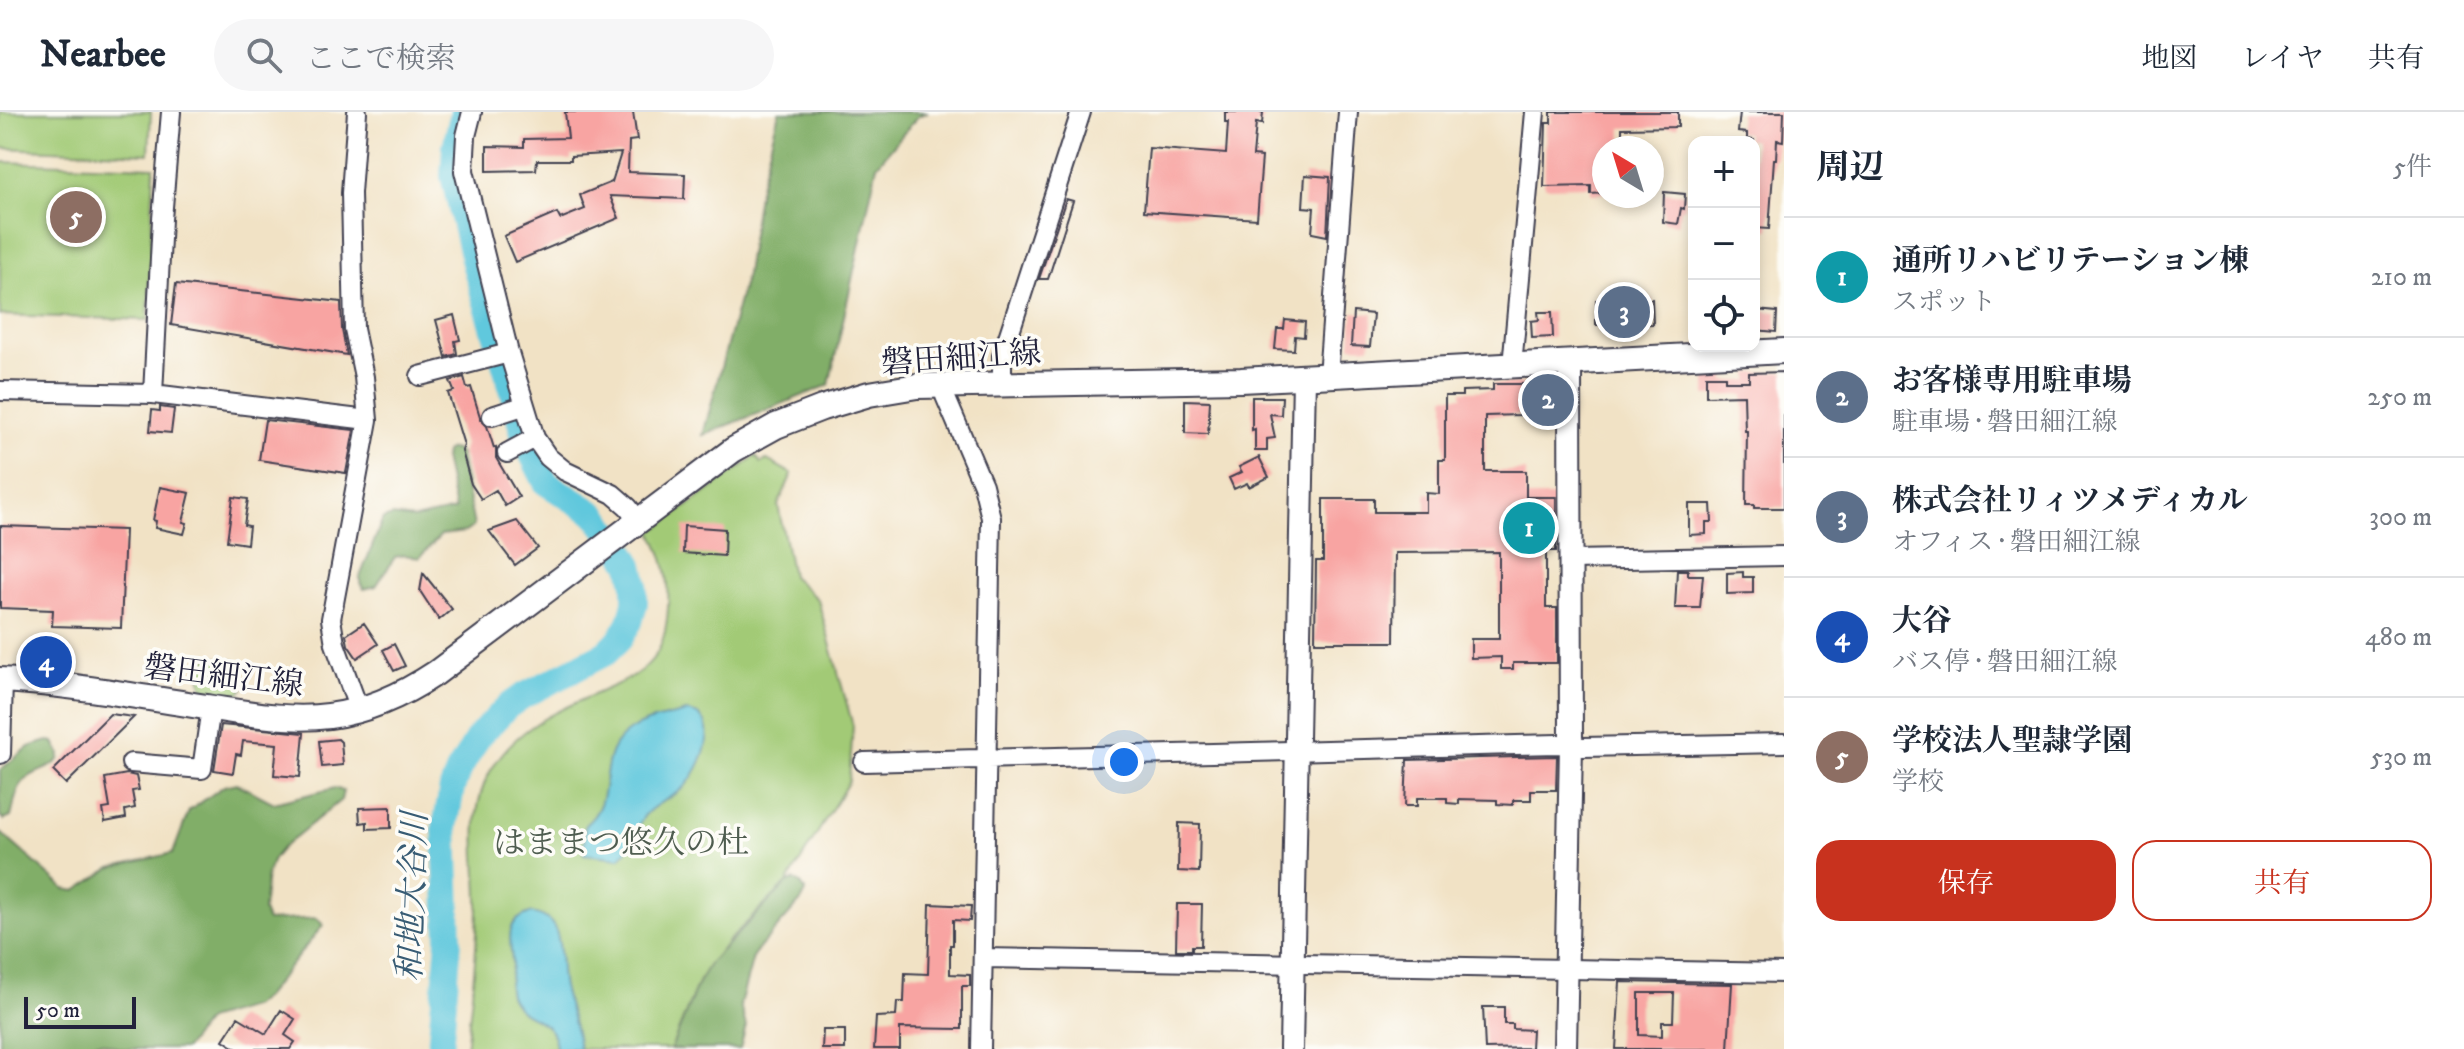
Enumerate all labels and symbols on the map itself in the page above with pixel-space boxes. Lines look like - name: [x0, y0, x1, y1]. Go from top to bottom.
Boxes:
- north arrow: [1592, 136, 1664, 208]
- pin: 5: [50, 187, 102, 247]
- pin: 3: [1598, 282, 1650, 342]
- street label: 磐田細江線: [880, 333, 1042, 385]
- pin: 2: [1522, 370, 1574, 430]
- pin: 1: [1503, 498, 1555, 558]
- pin: 4: [20, 632, 72, 692]
- street label: 磐田細江線: [142, 647, 306, 707]
- your location: [1104, 742, 1144, 782]
- water label: 和地大谷川: [389, 807, 437, 983]
- park label: はままつ悠久の杜: [493, 824, 749, 864]
- scale bar: [24, 993, 136, 1029]

